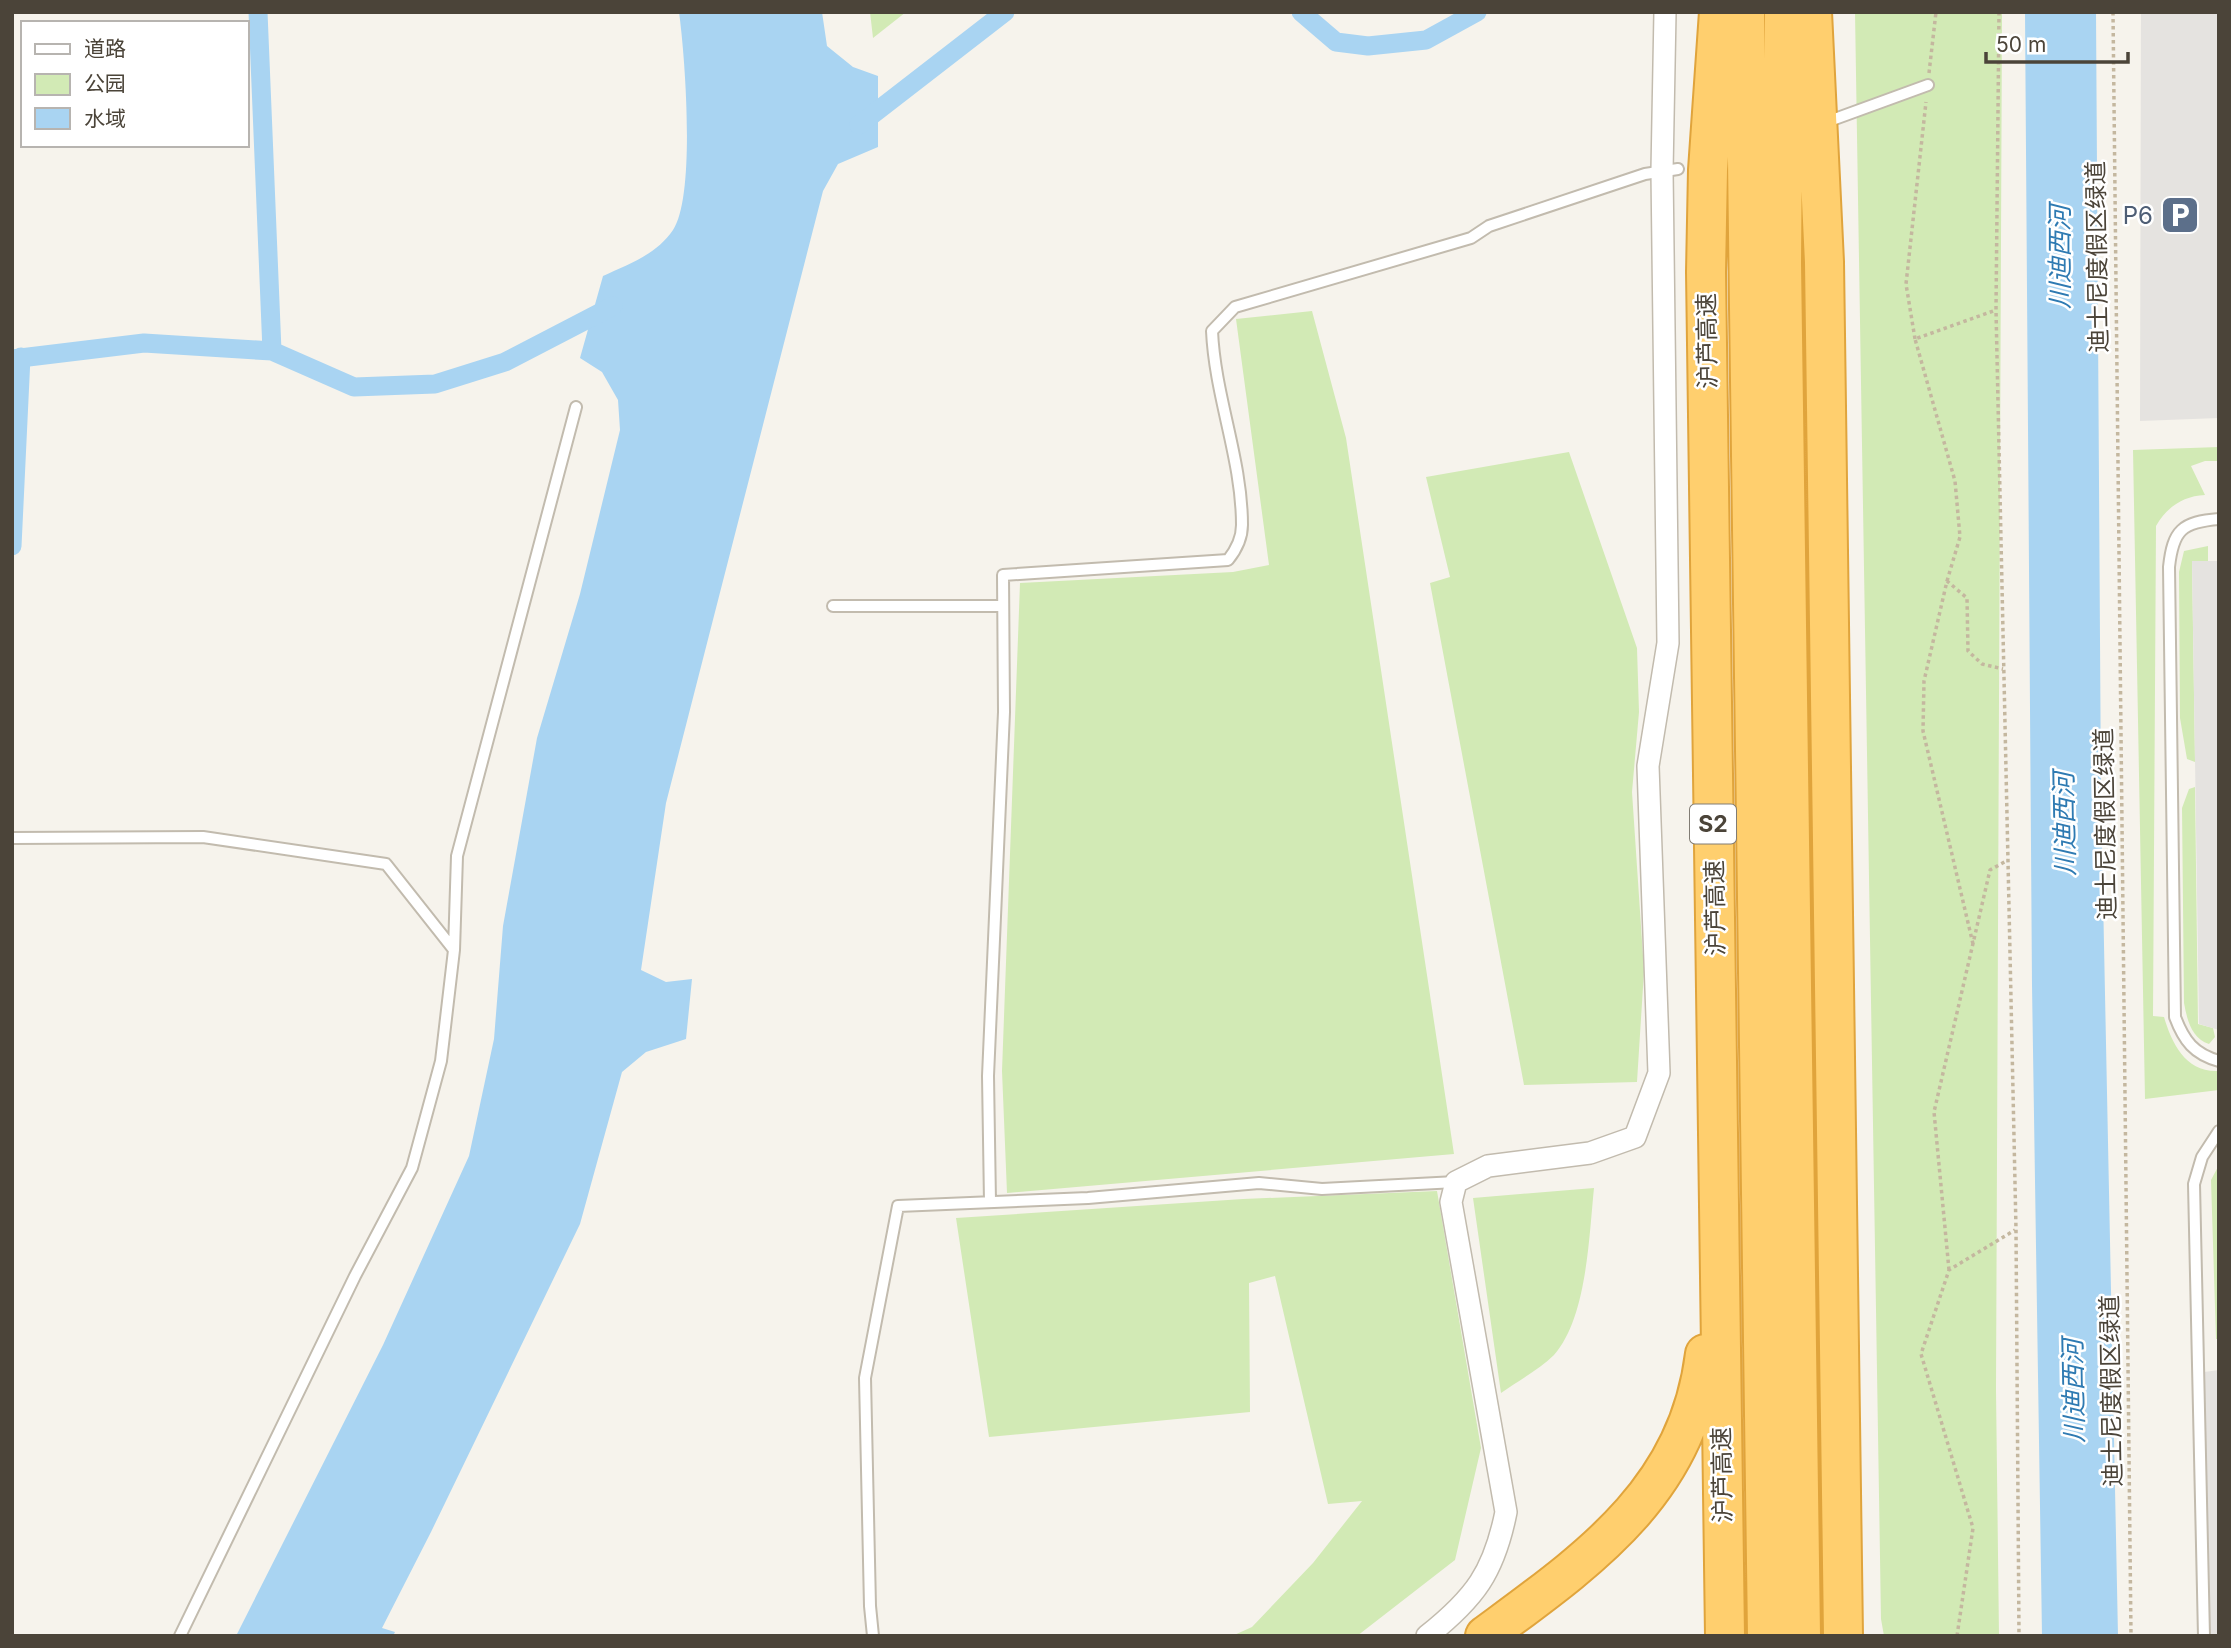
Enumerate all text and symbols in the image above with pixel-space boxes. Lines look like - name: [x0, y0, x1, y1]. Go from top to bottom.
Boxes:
- legend: [21, 21, 248, 147]
- scale bar: [1986, 21, 2128, 65]
- text: 50 m: [1996, 32, 2046, 57]
- text: 道路: [84, 36, 126, 61]
- text: 公园: [84, 71, 126, 96]
- text: 水域: [84, 106, 126, 131]
- street label: 迪士尼度假区绿道: [2081, 161, 2113, 353]
- parking icon: P6: [2159, 194, 2201, 236]
- water label: 川迪西河: [2044, 200, 2075, 309]
- place label: P6: [2123, 201, 2153, 230]
- street label: 沪芦高速: [1692, 293, 1722, 389]
- street label: 迪士尼度假区绿道: [2089, 728, 2121, 920]
- water label: 川迪西河: [2048, 767, 2080, 876]
- road number: S2: [1690, 804, 1736, 844]
- street label: 沪芦高速: [1700, 860, 1730, 956]
- street label: 迪士尼度假区绿道: [2095, 1295, 2127, 1487]
- water label: 川迪西河: [2057, 1334, 2089, 1443]
- street label: 沪芦高速: [1707, 1427, 1737, 1523]

